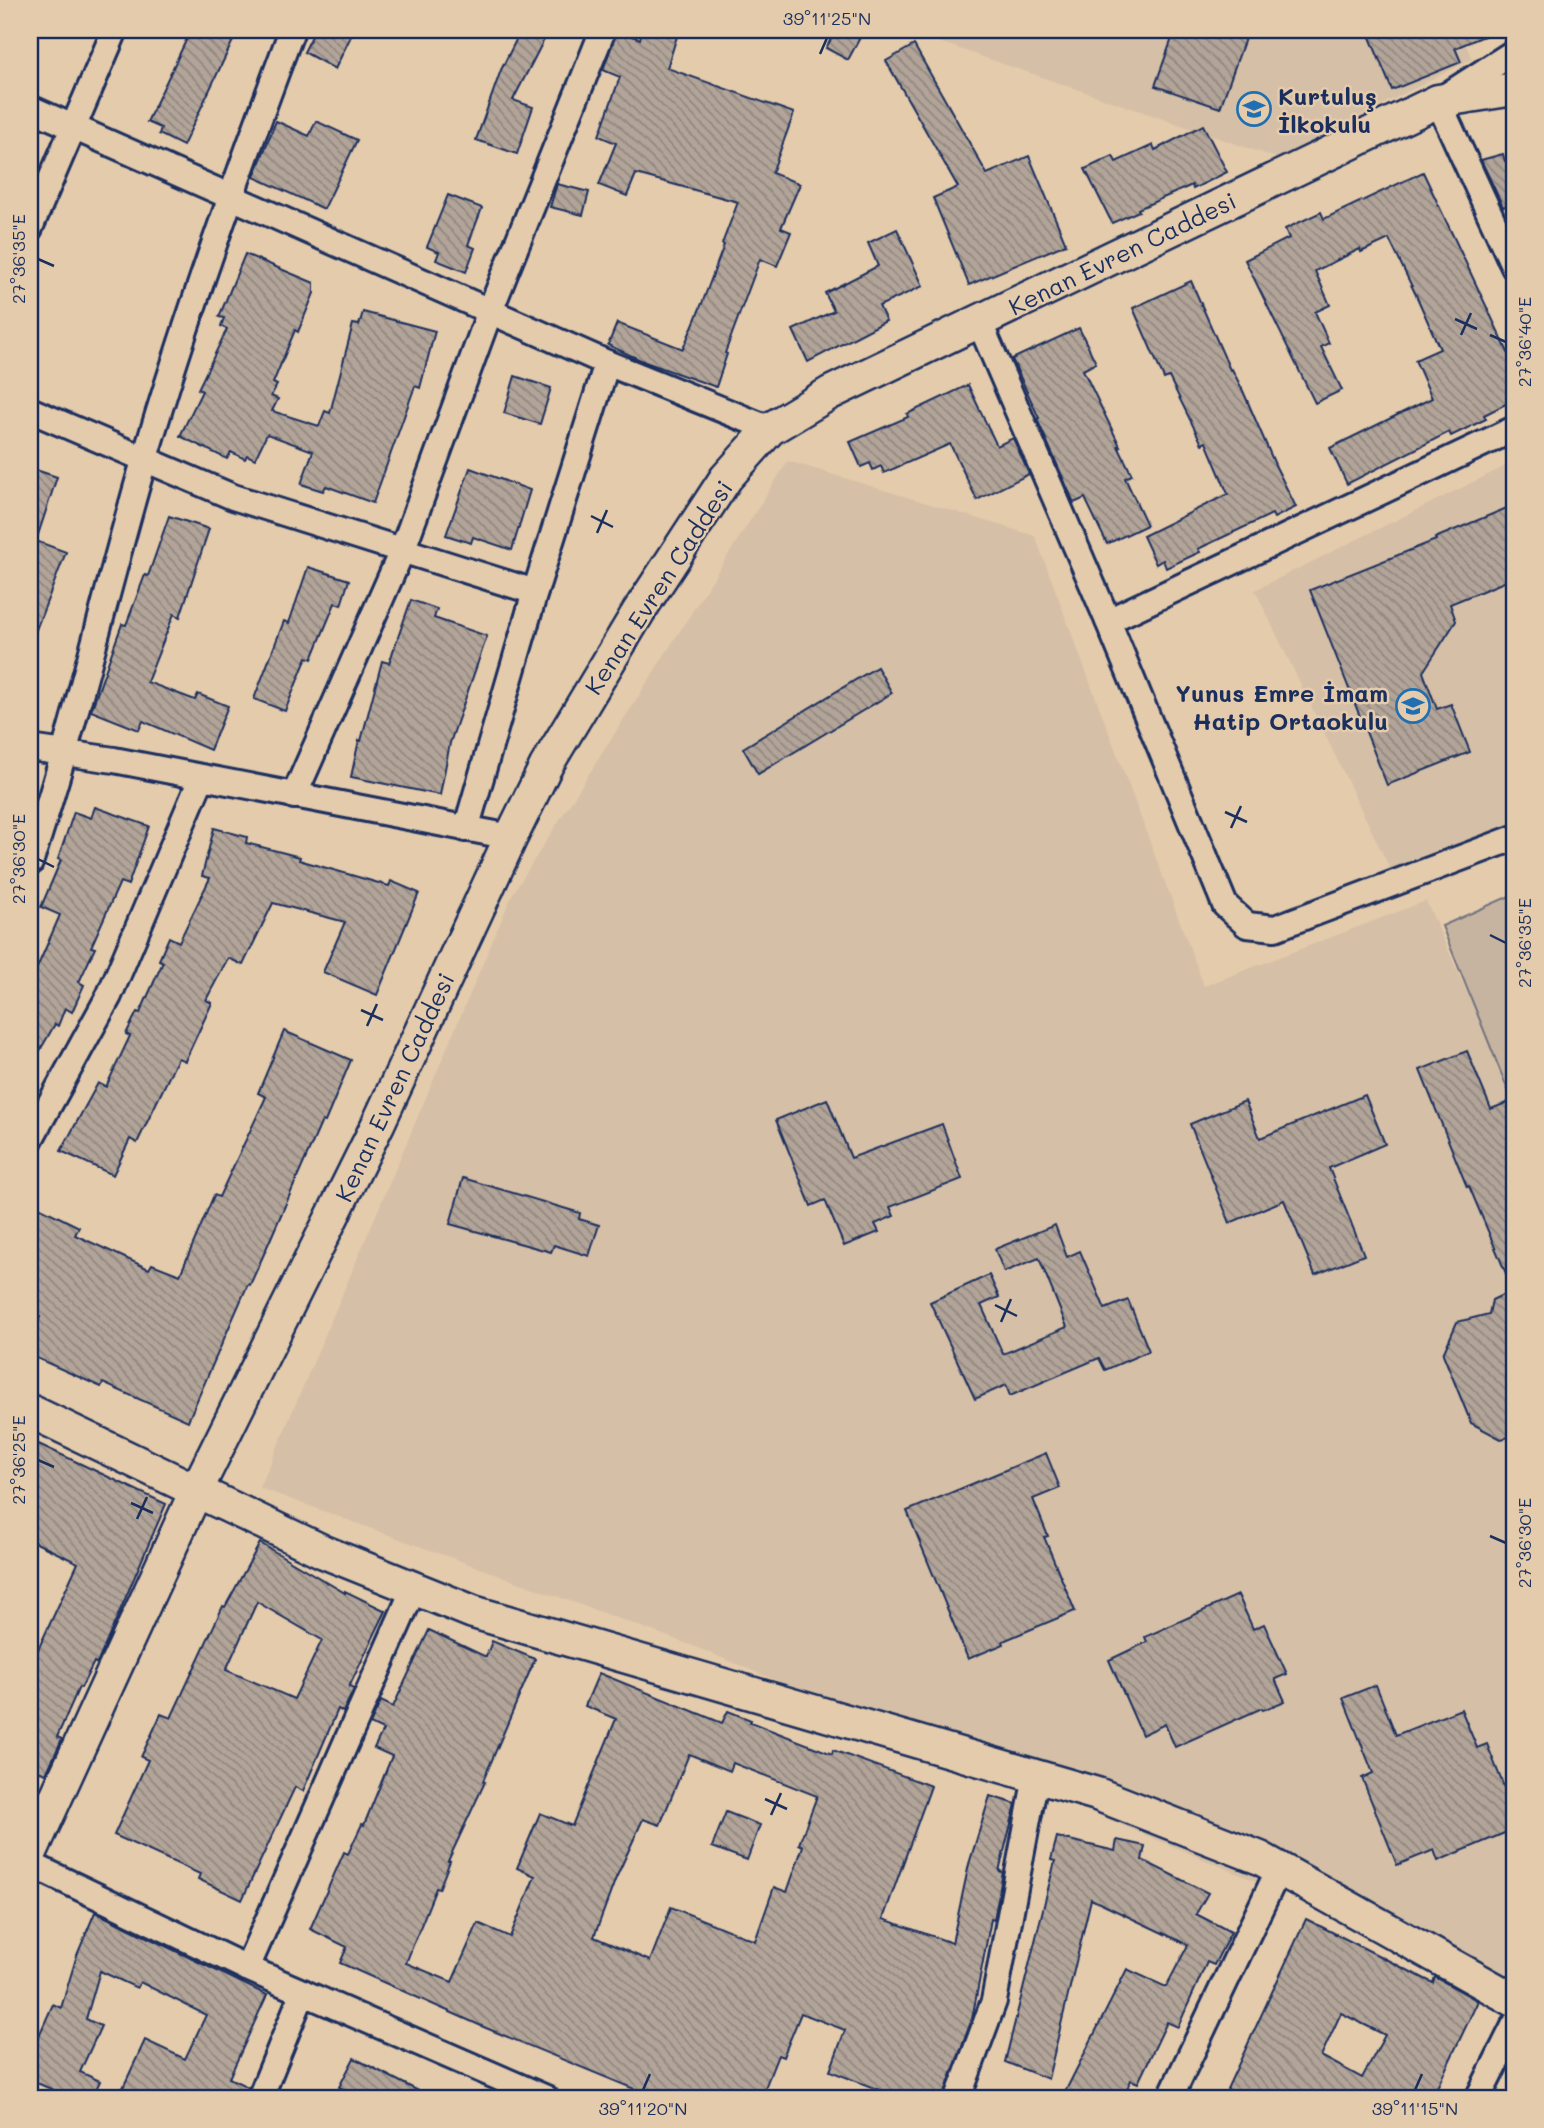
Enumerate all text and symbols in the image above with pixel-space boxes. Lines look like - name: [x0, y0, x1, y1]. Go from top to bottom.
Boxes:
- text: 39°11'25"N: [783, 6, 871, 30]
- place label: Kurtuluş İlkokulu: [1278, 80, 1377, 139]
- school or university icon: Kurtuluş İlkokulu: [1235, 90, 1273, 128]
- street label: Kenan Evren Caddesi: [1003, 184, 1241, 322]
- text: 27°36'35"E: [6, 214, 30, 304]
- text: 27°36'40"E: [1512, 297, 1536, 387]
- street label: Kenan Evren Caddesi: [577, 474, 739, 700]
- place label: Yunus Emre İmam Hatip Ortaokulu: [1175, 677, 1388, 736]
- school or university icon: Yunus Emre İmam Hatip Ortaokulu: [1394, 687, 1432, 725]
- text: 27°36'30"E: [6, 814, 30, 904]
- text: 27°36'35"E: [1512, 898, 1536, 988]
- street label: Kenan Evren Caddesi: [327, 967, 461, 1207]
- text: 27°36'25"E: [6, 1415, 30, 1505]
- text: 27°36'30"E: [1512, 1498, 1536, 1588]
- text: 39°11'20"N: [599, 2096, 687, 2120]
- text: 39°11'15"N: [1372, 2096, 1458, 2120]

